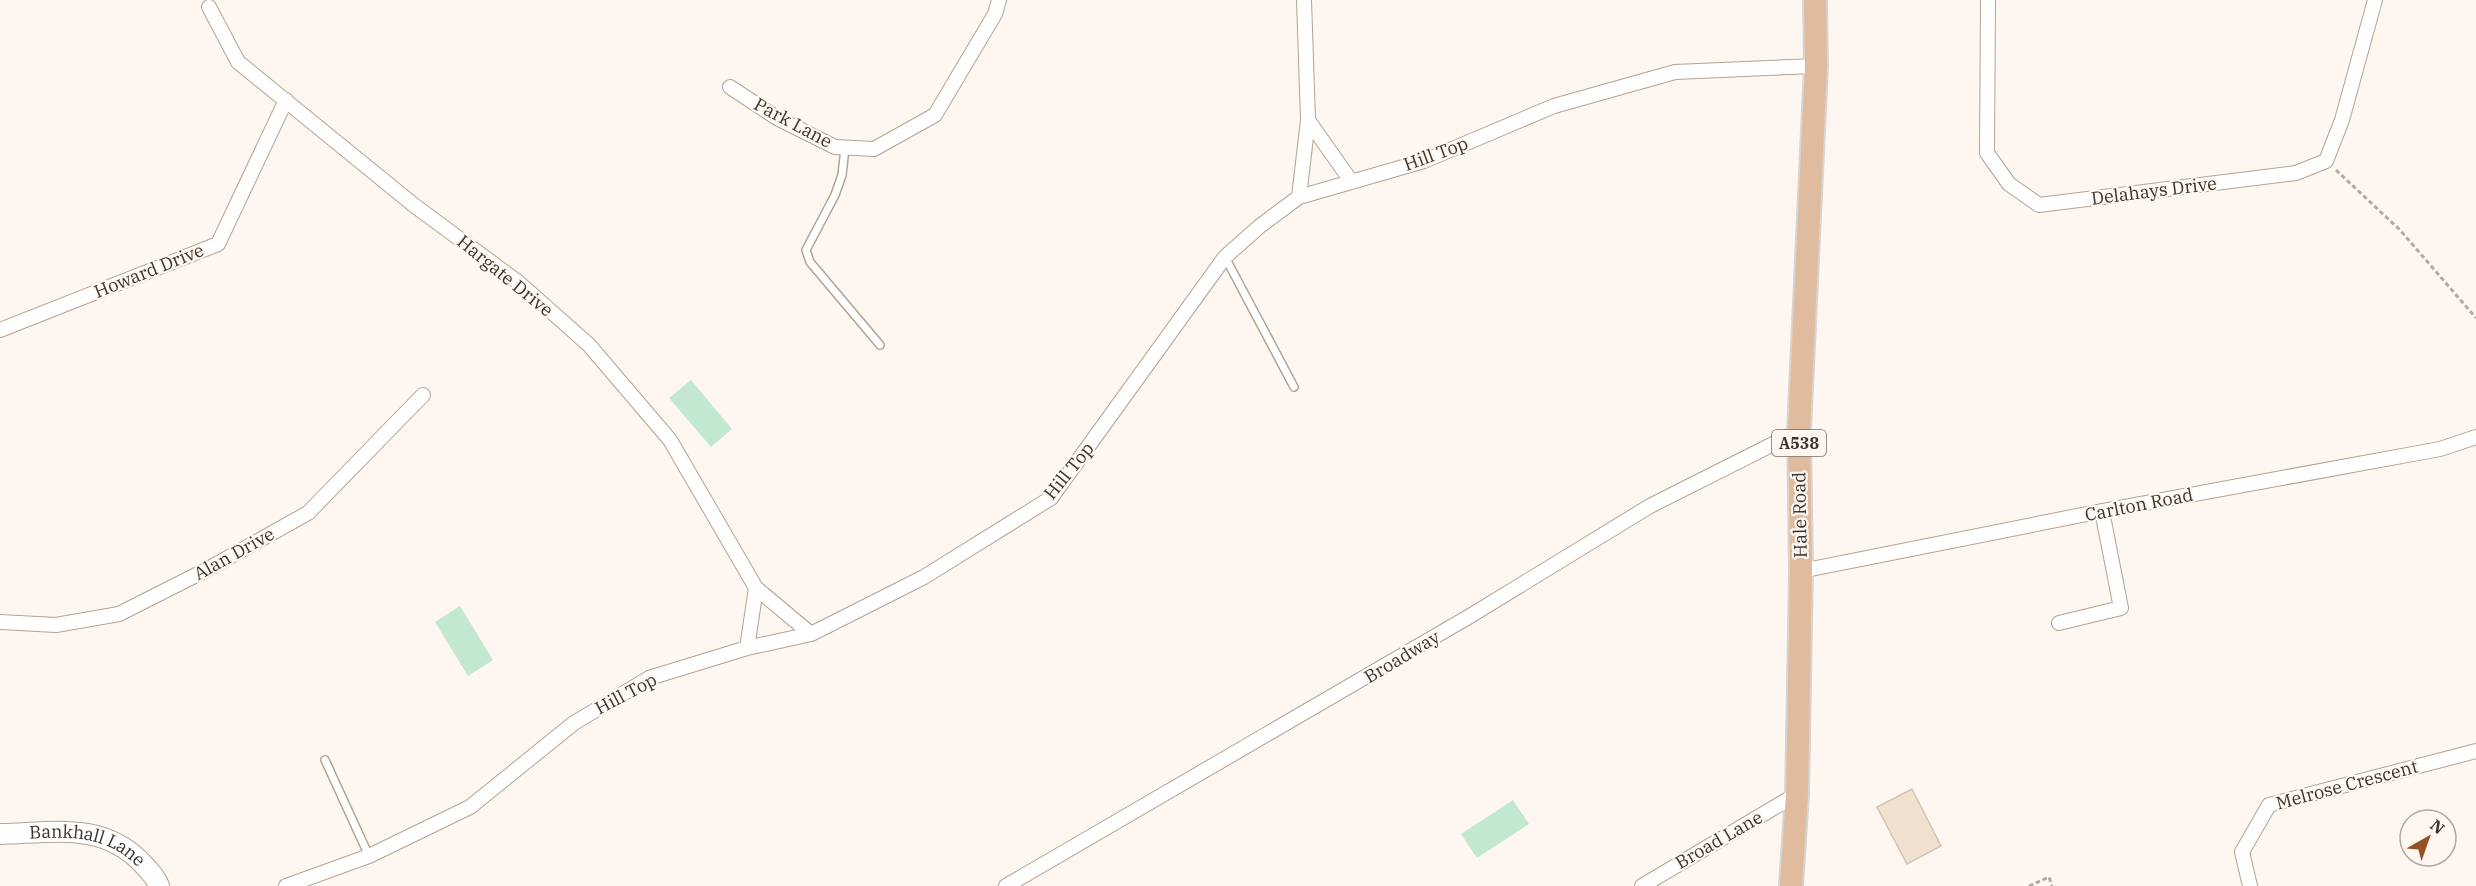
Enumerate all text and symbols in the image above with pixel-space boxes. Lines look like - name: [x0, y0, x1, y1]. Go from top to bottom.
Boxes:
- street label: Park Lane: [750, 92, 836, 153]
- street label: Hill Top: [1400, 131, 1471, 176]
- street label: Delahays Drive: [2090, 171, 2218, 210]
- street label: Hargate Drive: [453, 230, 558, 321]
- street label: Howard Drive: [91, 238, 207, 303]
- road number: A538: [1772, 430, 1826, 456]
- street label: Hill Top: [1039, 437, 1099, 504]
- street label: Hale Road: [1787, 472, 1812, 558]
- street label: Carlton Road: [2083, 483, 2195, 526]
- street label: Alan Drive: [189, 522, 278, 585]
- street label: Broadway: [1360, 625, 1444, 688]
- street label: Hill Top: [591, 668, 661, 719]
- street label: Melrose Crescent: [2273, 755, 2420, 815]
- street label: Broad Lane: [1671, 805, 1766, 874]
- north arrow: [2398, 808, 2458, 868]
- text: N: [2426, 815, 2449, 838]
- street label: Bankhall Lane: [29, 820, 151, 871]

